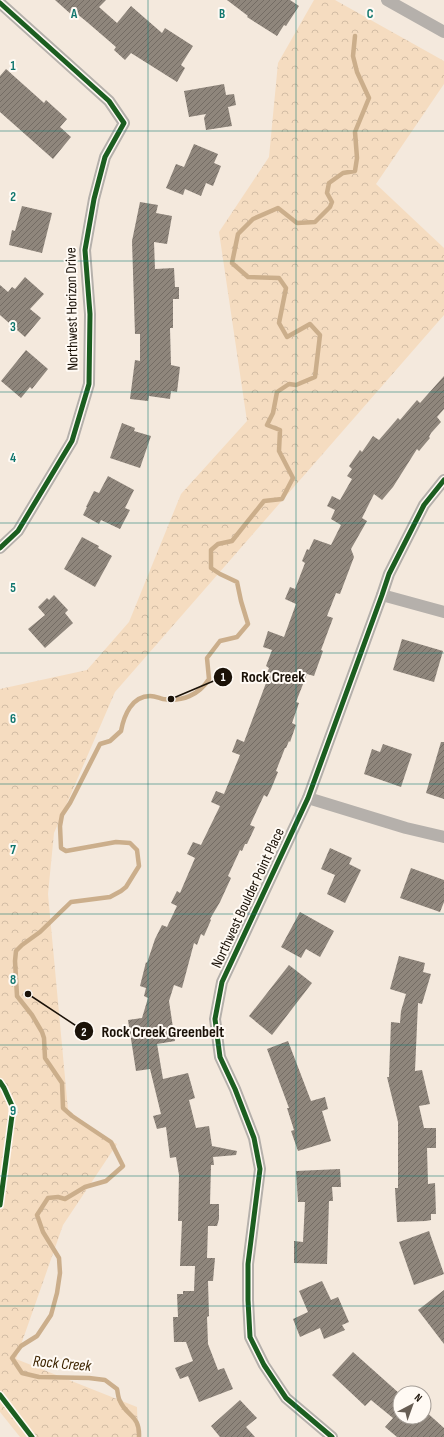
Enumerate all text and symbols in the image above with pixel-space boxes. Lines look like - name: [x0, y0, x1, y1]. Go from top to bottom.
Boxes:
- text: A: [70, 6, 78, 22]
- text: B: [219, 6, 225, 22]
- text: C: [367, 6, 374, 22]
- text: 1: [10, 58, 16, 74]
- text: 2: [10, 189, 16, 205]
- street label: Northwest Horizon Drive: [61, 247, 83, 371]
- text: 3: [10, 319, 16, 335]
- text: 4: [10, 450, 16, 466]
- text: 5: [10, 580, 16, 596]
- callout: Rock Creek: [213, 663, 313, 691]
- text: Rock Creek: [241, 668, 305, 687]
- text: 1: [221, 670, 226, 685]
- text: 6: [10, 711, 16, 727]
- street label: Northwest Boulder Point Place: [207, 825, 289, 971]
- text: 7: [10, 842, 16, 858]
- text: 8: [10, 972, 16, 988]
- callout: Rock Creek Greenbelt: [74, 1017, 233, 1045]
- text: Rock Creek Greenbelt: [102, 1023, 224, 1042]
- text: 2: [81, 1025, 87, 1040]
- text: 9: [10, 1103, 16, 1119]
- water label: Rock Creek: [32, 1352, 93, 1376]
- north arrow: [392, 1385, 432, 1425]
- text: N: [412, 1391, 425, 1405]

